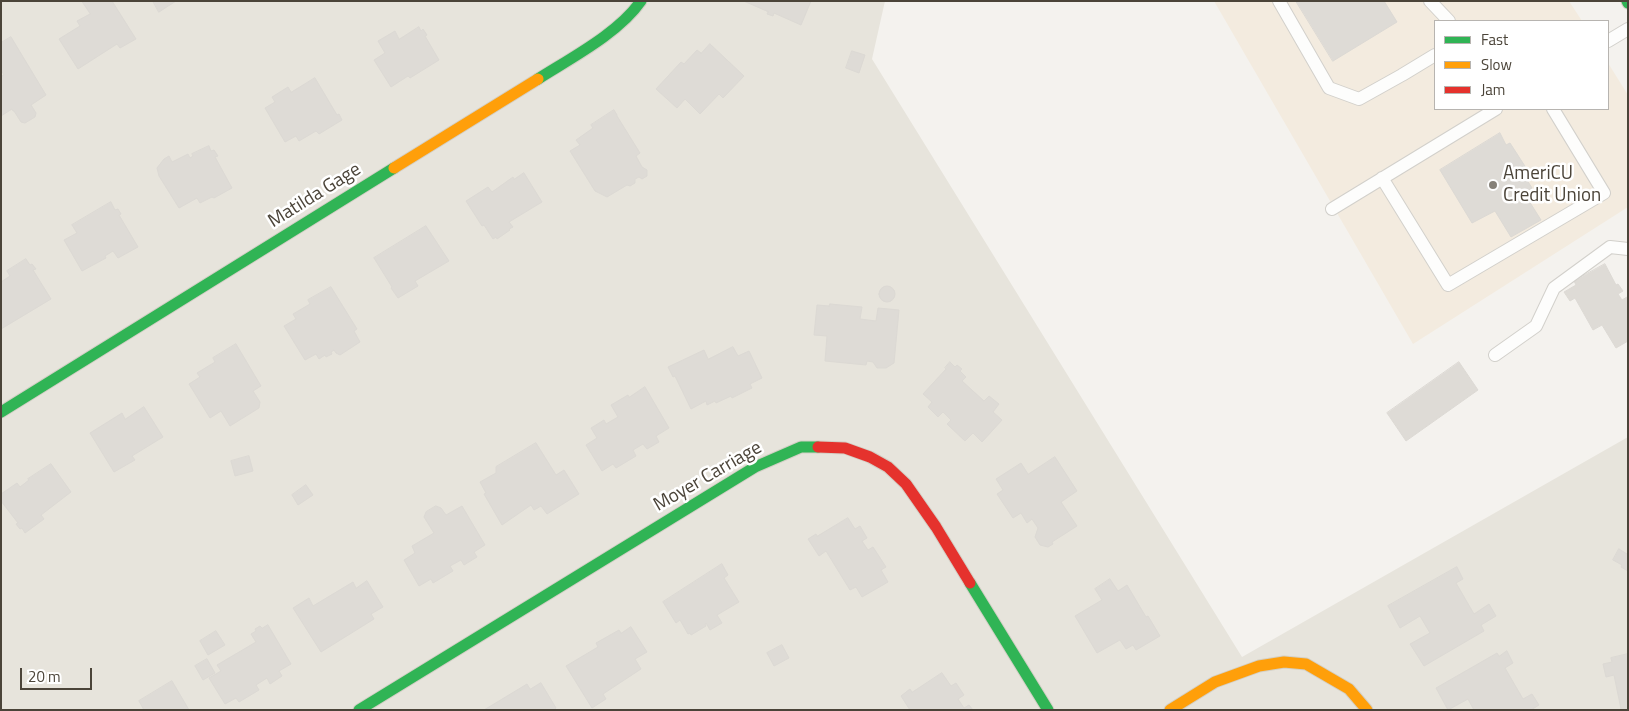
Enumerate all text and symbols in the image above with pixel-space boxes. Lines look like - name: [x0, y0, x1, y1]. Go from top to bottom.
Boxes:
- legend: [1434, 20, 1609, 110]
- text: Fast: [1481, 28, 1508, 51]
- text: Slow: [1481, 53, 1512, 76]
- text: Jam: [1481, 78, 1505, 101]
- street label: Matilda Gage: [264, 159, 366, 233]
- place label: AmeriCU Credit Union: [1503, 163, 1601, 207]
- marker: AmeriCU Credit Union: [1487, 179, 1499, 191]
- street label: Moyer Carriage: [650, 437, 766, 517]
- scale bar: [22, 658, 95, 690]
- text: 20 m: [28, 665, 61, 688]

